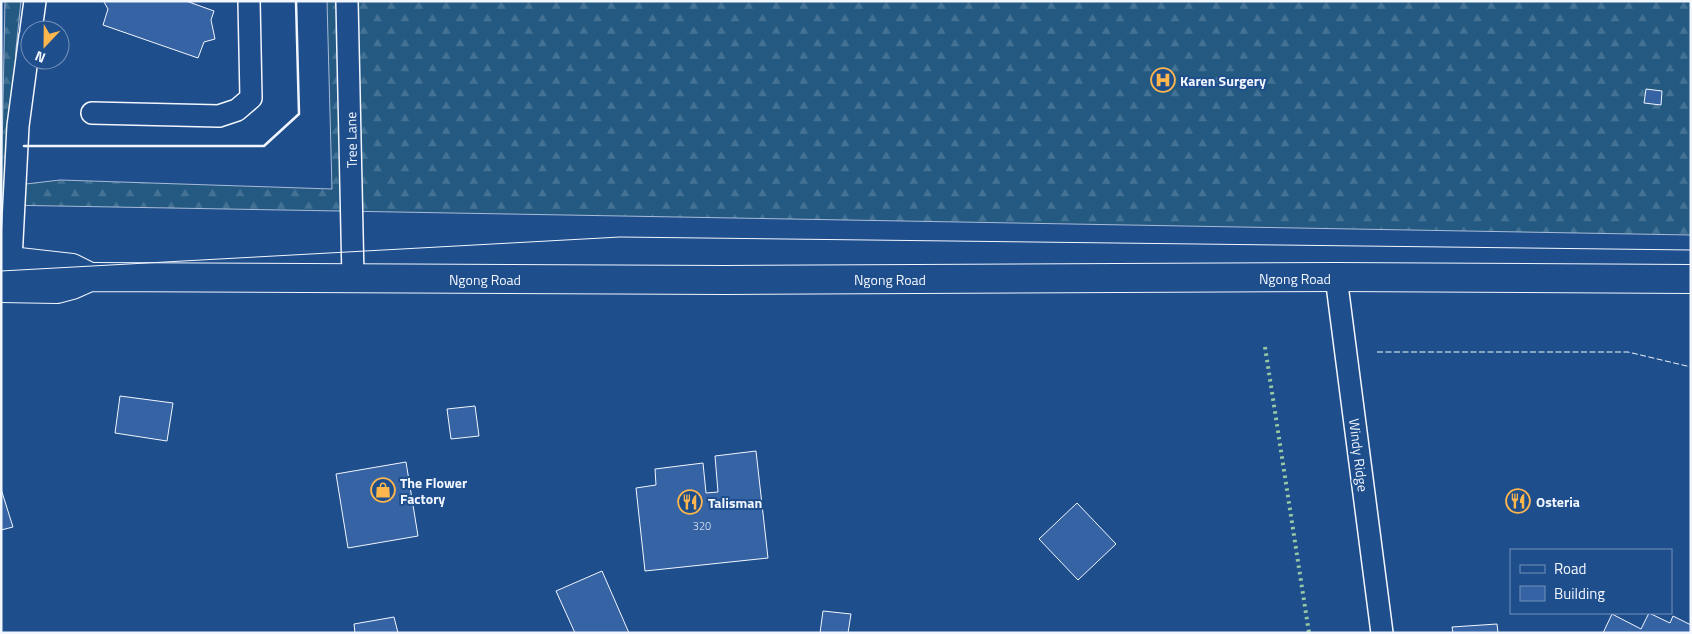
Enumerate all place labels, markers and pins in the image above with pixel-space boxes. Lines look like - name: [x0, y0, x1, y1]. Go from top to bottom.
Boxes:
- hospital icon: Karen Surgery: [1150, 67, 1176, 93]
- place label: Karen Surgery: [1180, 70, 1266, 91]
- place label: The Flower Factory: [400, 472, 467, 509]
- shop icon: The Flower Factory: [370, 477, 396, 503]
- restaurant icon: Osteria: [1505, 488, 1531, 514]
- restaurant icon: Talisman: [677, 489, 703, 515]
- place label: Osteria: [1536, 491, 1580, 512]
- place label: Talisman: [708, 492, 762, 513]

